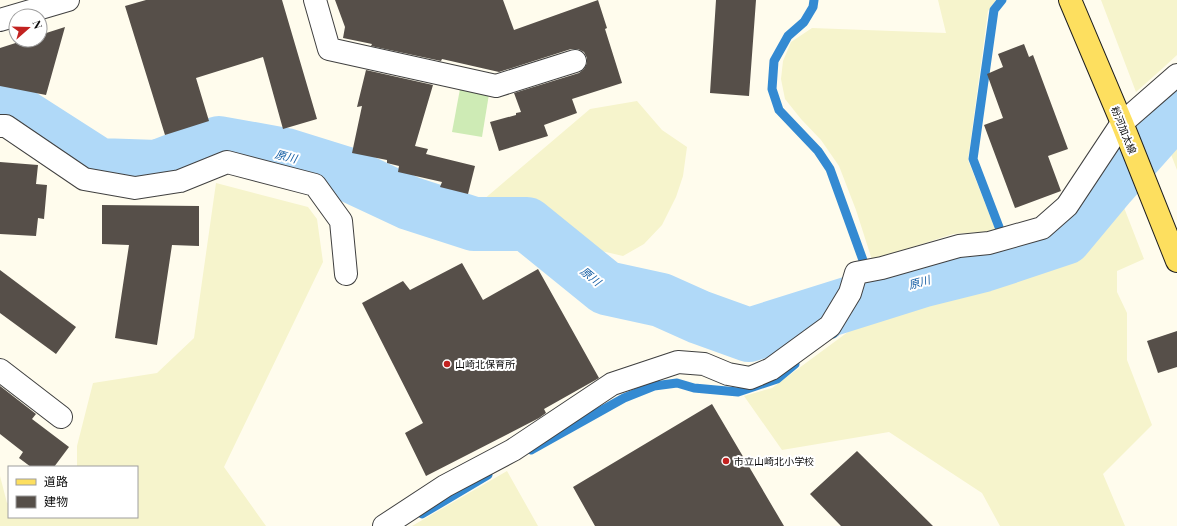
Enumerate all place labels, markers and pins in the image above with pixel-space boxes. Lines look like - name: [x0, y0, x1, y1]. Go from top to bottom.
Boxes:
- place label: 山崎北保育所: [455, 357, 515, 371]
- marker: 山崎北保育所: [442, 359, 452, 369]
- place label: 市立山崎北小学校: [734, 454, 814, 468]
- marker: 市立山崎北小学校: [721, 456, 731, 466]

